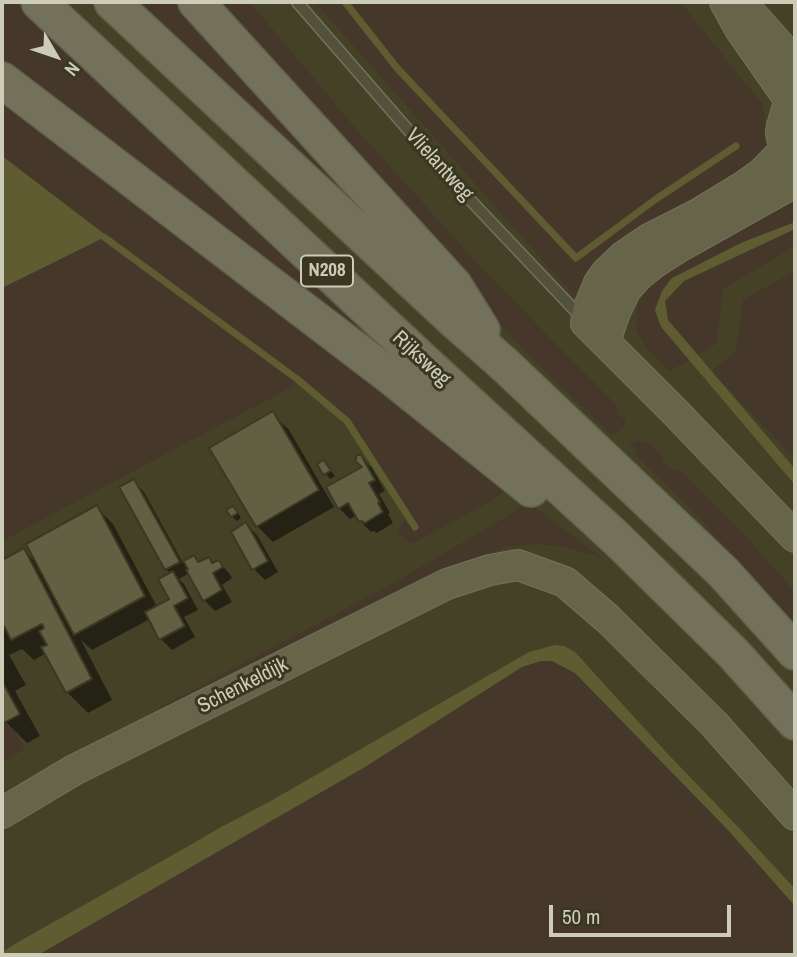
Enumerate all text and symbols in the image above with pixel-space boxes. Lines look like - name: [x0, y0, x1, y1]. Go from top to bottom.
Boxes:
- north arrow: [21, 21, 91, 91]
- text: N: [59, 57, 86, 82]
- street label: Vlielantweg: [400, 123, 478, 207]
- road number: N208: [301, 256, 353, 286]
- street label: Rijksweg: [387, 326, 455, 392]
- street label: Schenkeldijk: [194, 653, 292, 719]
- scale bar: [552, 890, 734, 934]
- text: 50 m: [562, 902, 600, 931]

